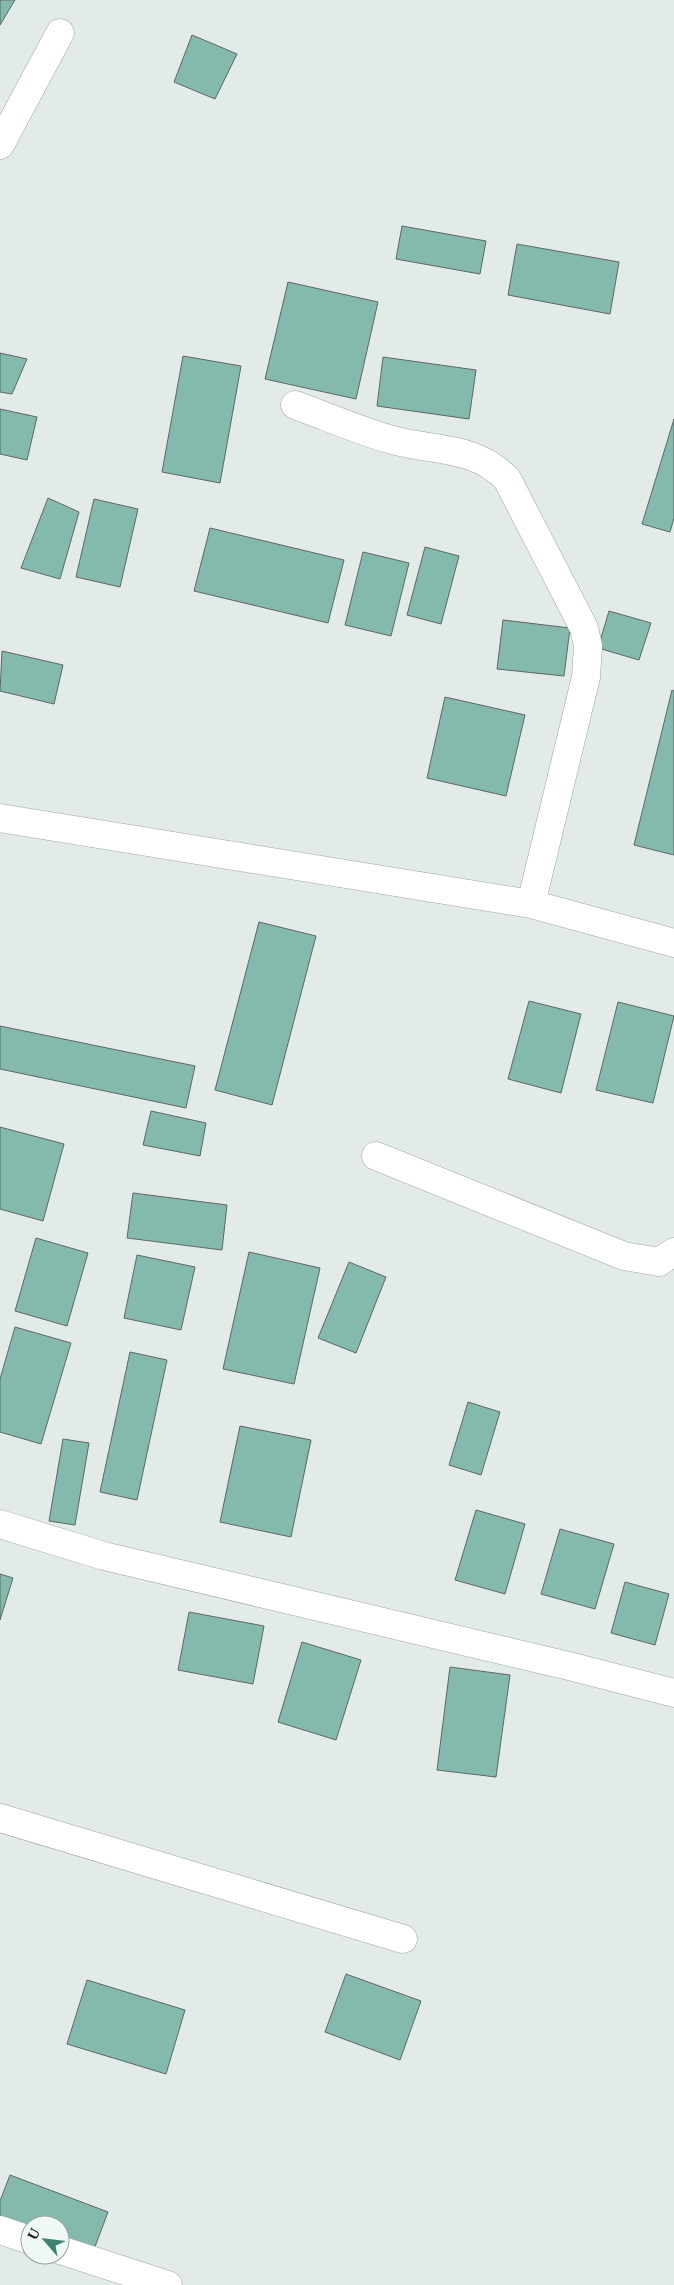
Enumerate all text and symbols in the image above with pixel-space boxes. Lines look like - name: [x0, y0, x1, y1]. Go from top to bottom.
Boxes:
- north arrow: [20, 2215, 70, 2265]
- text: U: [23, 2225, 44, 2243]

